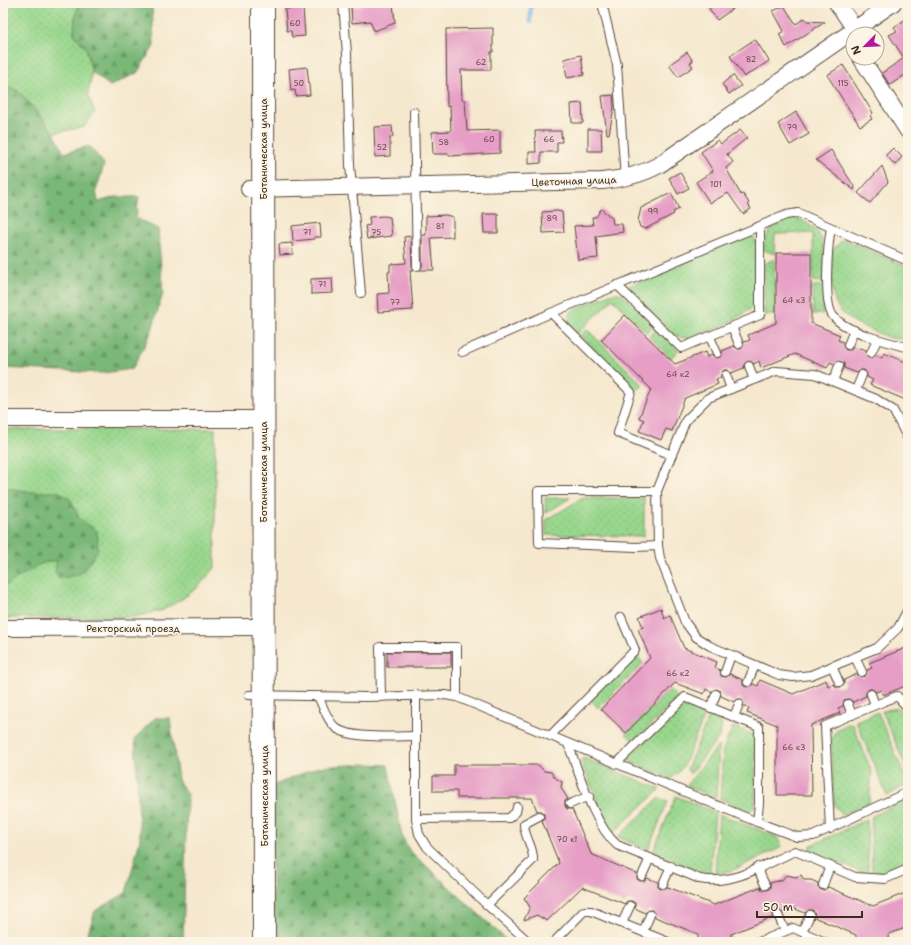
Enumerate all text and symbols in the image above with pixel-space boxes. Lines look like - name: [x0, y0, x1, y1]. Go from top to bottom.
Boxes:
- house number: 60: [290, 18, 301, 29]
- north arrow: [845, 26, 885, 66]
- text: N: [848, 43, 865, 57]
- house number: 82: [746, 54, 757, 65]
- house number: 62: [476, 57, 487, 68]
- house number: 50: [294, 78, 304, 89]
- house number: 115: [837, 78, 849, 89]
- street label: Ботаническая улица: [257, 97, 270, 200]
- house number: 79: [787, 122, 797, 133]
- house number: 60: [484, 134, 495, 145]
- house number: 66: [544, 134, 555, 145]
- house number: 58: [439, 137, 449, 148]
- house number: 52: [377, 142, 387, 153]
- street label: Цветочная улица: [531, 173, 618, 189]
- house number: 101: [710, 179, 722, 190]
- house number: 99: [648, 206, 658, 217]
- house number: 89: [547, 213, 557, 224]
- house number: 81: [436, 221, 444, 232]
- house number: 71: [303, 227, 311, 238]
- house number: 75: [371, 227, 381, 238]
- house number: 71: [318, 279, 326, 290]
- house number: 64 к3: [782, 295, 806, 306]
- house number: 77: [390, 297, 401, 308]
- house number: 64 к2: [666, 369, 690, 380]
- street label: Ботаническая улица: [257, 420, 270, 523]
- street label: Ректорский проезд: [86, 622, 180, 635]
- house number: 66 к2: [666, 668, 690, 679]
- house number: 66 к3: [782, 742, 806, 753]
- street label: Ботаническая улица: [258, 744, 271, 847]
- house number: 70 к1: [557, 834, 577, 845]
- scale bar: [757, 893, 862, 919]
- text: 50 m: [763, 899, 793, 915]

